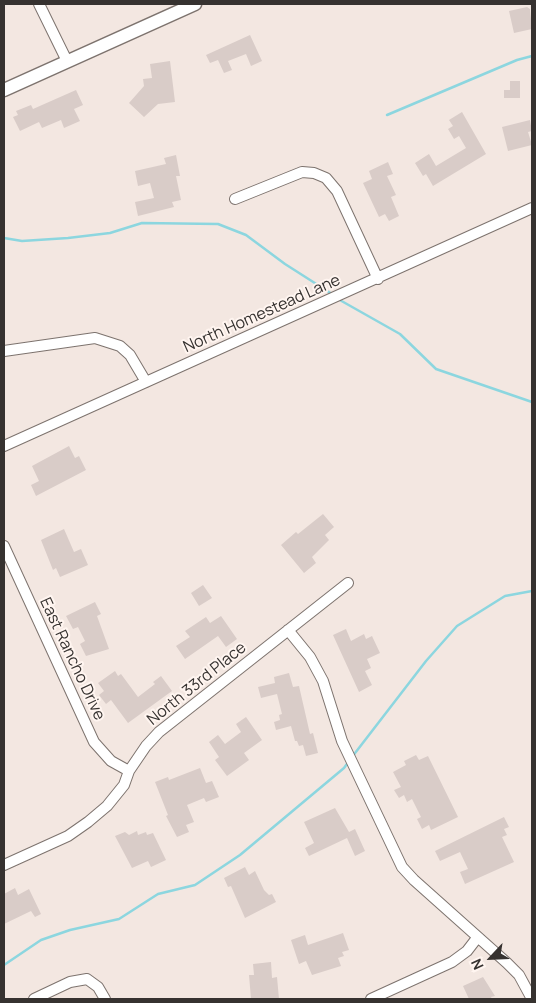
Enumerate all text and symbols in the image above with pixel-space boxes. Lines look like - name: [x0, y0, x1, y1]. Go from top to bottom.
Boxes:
- street label: North Homestead Lane: [181, 271, 343, 357]
- street label: East Rancho Drive: [35, 595, 109, 723]
- street label: North 33rd Place: [144, 638, 250, 730]
- north arrow: [466, 933, 516, 983]
- text: N: [466, 956, 488, 973]

